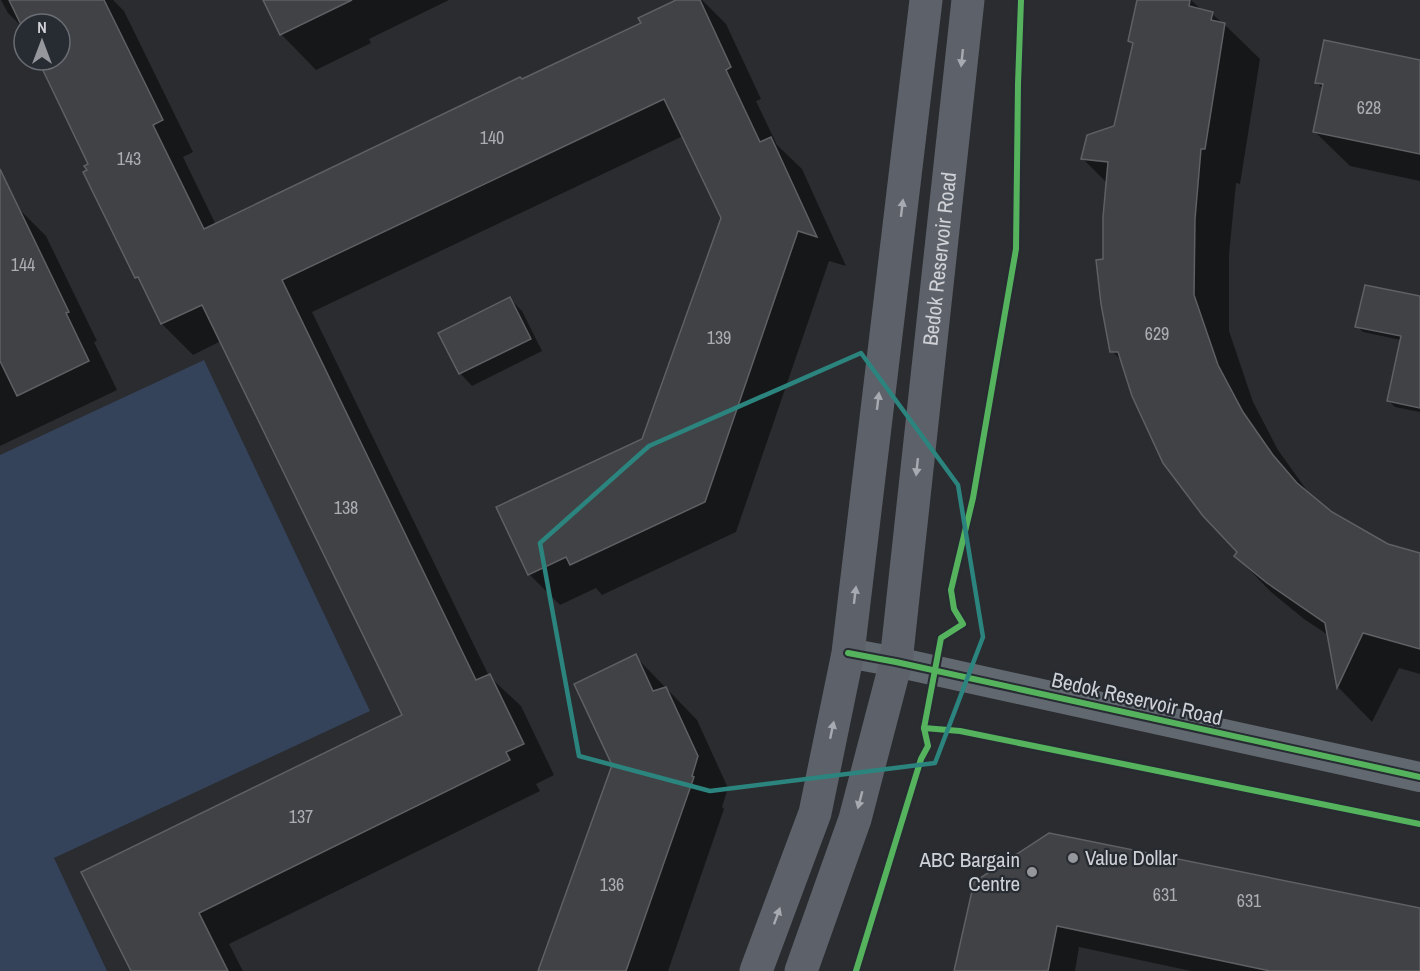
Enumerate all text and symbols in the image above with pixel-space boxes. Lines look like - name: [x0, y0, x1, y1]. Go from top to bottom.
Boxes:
- north arrow: [12, 12, 72, 72]
- text: N: [37, 16, 47, 38]
- one-way arrow: [957, 49, 967, 68]
- house number: 628: [1357, 95, 1381, 120]
- house number: 140: [480, 125, 504, 150]
- house number: 143: [117, 146, 141, 171]
- street label: Bedok Reservoir Road: [916, 171, 963, 347]
- one-way arrow: [897, 198, 907, 217]
- house number: 144: [11, 252, 35, 277]
- house number: 629: [1145, 321, 1169, 346]
- house number: 139: [707, 325, 731, 350]
- one-way arrow: [874, 392, 883, 411]
- one-way arrow: [913, 457, 922, 476]
- house number: 138: [334, 495, 358, 520]
- one-way arrow: [850, 585, 859, 604]
- street label: Bedok Reservoir Road: [1049, 665, 1225, 732]
- one-way arrow: [827, 720, 837, 739]
- one-way arrow: [854, 790, 864, 809]
- house number: 137: [289, 804, 313, 829]
- place label: Value Dollar: [1085, 843, 1178, 872]
- place label: ABC Bargain Centre: [918, 845, 1020, 898]
- marker: Value Dollar: [1066, 851, 1080, 865]
- marker: ABC Bargain Centre: [1025, 865, 1039, 879]
- house number: 136: [600, 872, 624, 897]
- house number: 631: [1153, 882, 1178, 907]
- house number: 631: [1237, 888, 1262, 913]
- one-way arrow: [772, 907, 782, 925]

